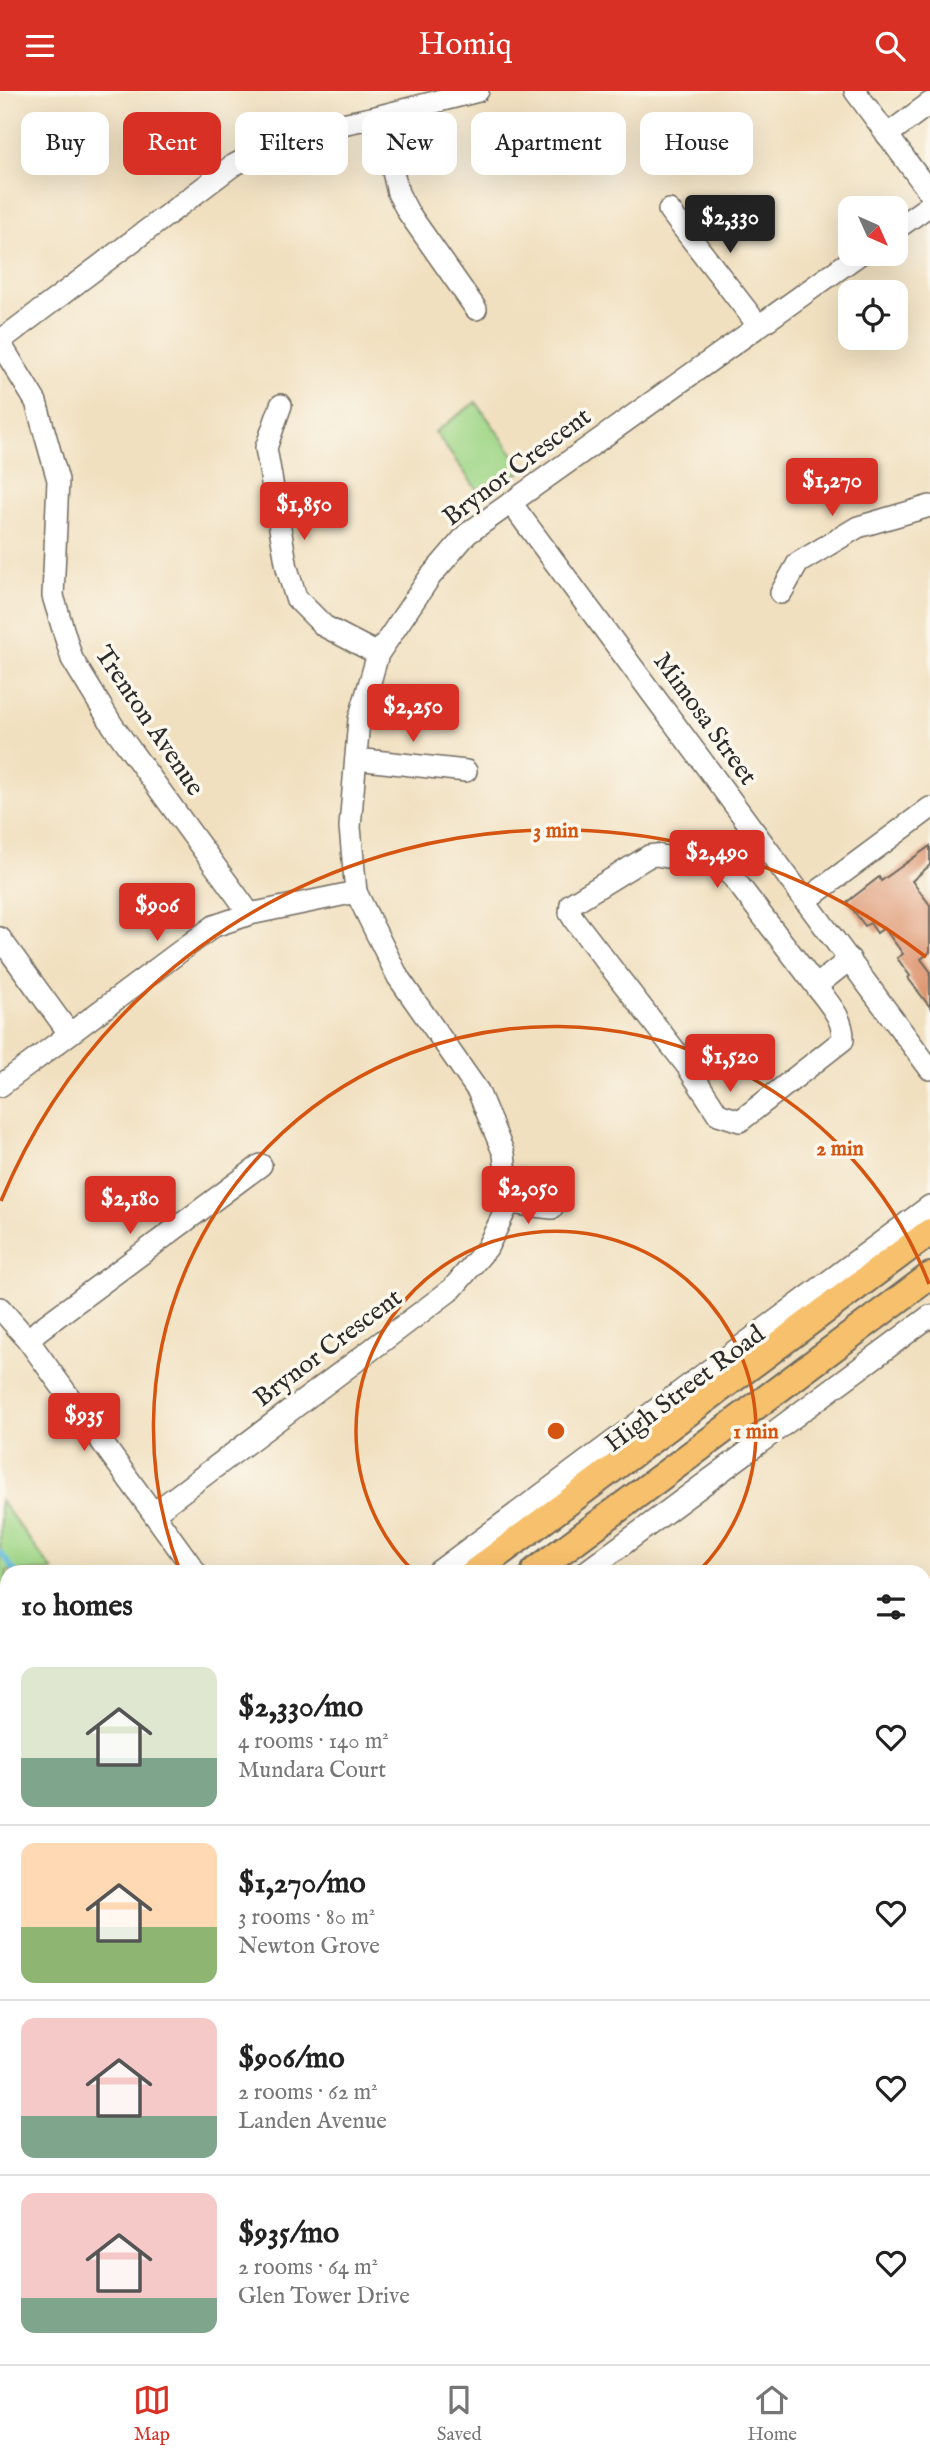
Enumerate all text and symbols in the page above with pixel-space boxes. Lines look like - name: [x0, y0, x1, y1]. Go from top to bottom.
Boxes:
- text: Homiq: [418, 25, 512, 66]
- icon: menu: [21, 27, 59, 65]
- icon: search: [871, 27, 909, 65]
- chip: Buy: [21, 112, 109, 175]
- chip: Rent: [123, 112, 221, 175]
- chip: Filters: [235, 112, 348, 175]
- chip: New: [362, 112, 457, 175]
- chip: Apartment: [471, 112, 626, 175]
- chip: House: [640, 112, 753, 175]
- pin: $2,330: [673, 195, 787, 255]
- north arrow: [838, 196, 908, 266]
- map controls: [838, 196, 908, 350]
- text: $2,330: [701, 203, 759, 232]
- button: locate: [838, 280, 908, 350]
- street label: Brynor Crescent: [436, 400, 598, 534]
- pin: $1,270: [775, 459, 889, 518]
- text: $1,270: [802, 466, 862, 495]
- pin: $1,850: [247, 483, 361, 542]
- text: $1,850: [276, 490, 332, 519]
- street label: Trenton Avenue: [87, 640, 211, 802]
- street label: Mimosa Street: [646, 646, 764, 792]
- pin: $2,250: [356, 685, 470, 744]
- text: $2,250: [383, 692, 443, 721]
- text: 3 min: [533, 818, 579, 845]
- pin: $2,490: [660, 831, 774, 890]
- text: $2,490: [686, 838, 748, 867]
- pin: $906: [116, 883, 198, 943]
- text: $906: [135, 891, 179, 920]
- pin: $1,520: [673, 1035, 787, 1094]
- text: $1,520: [701, 1042, 759, 1071]
- text: 2 min: [816, 1136, 864, 1163]
- pin: $2,050: [471, 1167, 585, 1226]
- text: $2,050: [498, 1174, 558, 1203]
- pin: $2,180: [73, 1177, 187, 1236]
- text: $2,180: [101, 1184, 159, 1213]
- street label: Brynor Crescent: [247, 1281, 409, 1415]
- street label: High Street Road: [598, 1318, 772, 1460]
- pin: $935: [43, 1393, 125, 1453]
- text: $935: [64, 1401, 104, 1430]
- centre of rings: [544, 1419, 568, 1443]
- text: 1 min: [733, 1419, 779, 1446]
- text: 10 homes: [21, 1588, 133, 1626]
- icon: filters: [872, 1588, 910, 1626]
- text: $2,330/mo: [238, 1689, 363, 1727]
- icon: home: [77, 1695, 161, 1779]
- icon: heart: [872, 1718, 910, 1756]
- text: 4 rooms · 140 m²: [238, 1727, 389, 1756]
- text: Mundara Court: [238, 1756, 386, 1785]
- text: $1,270/mo: [238, 1865, 366, 1903]
- icon: home: [77, 1871, 161, 1955]
- icon: heart: [872, 1894, 910, 1932]
- text: 3 rooms · 80 m²: [238, 1903, 375, 1932]
- text: Newton Grove: [238, 1932, 380, 1961]
- text: $906/mo: [238, 2040, 345, 2078]
- icon: home: [77, 2046, 161, 2130]
- icon: heart: [872, 2069, 910, 2107]
- text: 2 rooms · 62 m²: [238, 2078, 378, 2107]
- text: Landen Avenue: [238, 2107, 387, 2136]
- text: $935/mo: [238, 2215, 339, 2253]
- icon: home: [77, 2221, 161, 2305]
- icon: heart: [872, 2244, 910, 2282]
- text: 2 rooms · 64 m²: [238, 2253, 378, 2282]
- text: Glen Tower Drive: [238, 2282, 410, 2311]
- tab: Map: [133, 2381, 171, 2447]
- tab: Saved: [437, 2381, 482, 2447]
- tab: Home: [747, 2381, 797, 2447]

